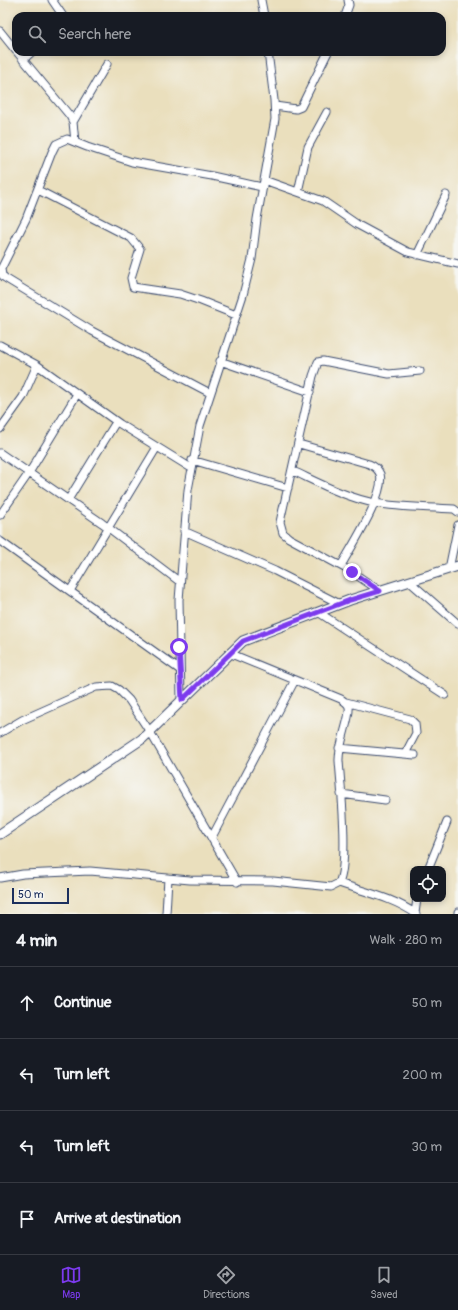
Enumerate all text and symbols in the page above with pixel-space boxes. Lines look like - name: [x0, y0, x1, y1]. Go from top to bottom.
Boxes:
- search box: [12, 12, 446, 56]
- icon: search: [26, 23, 48, 45]
- text: Search here: [58, 25, 131, 44]
- route end: [343, 563, 361, 581]
- route start: [170, 638, 188, 656]
- map controls: [410, 866, 446, 902]
- button: locate: [410, 866, 446, 902]
- scale bar: [12, 886, 69, 905]
- text: 50 m: [18, 888, 44, 901]
- text: 4 min: [16, 930, 57, 951]
- text: Walk · 280 m: [369, 932, 442, 948]
- icon: ahead: [16, 992, 38, 1014]
- text: Continue: [54, 993, 112, 1012]
- text: 50 m: [412, 995, 442, 1011]
- icon: left: [16, 1064, 38, 1086]
- text: Turn left: [54, 1065, 110, 1084]
- text: 200 m: [403, 1067, 442, 1083]
- icon: left: [16, 1136, 38, 1158]
- text: Turn left: [54, 1137, 110, 1156]
- text: 30 m: [412, 1139, 442, 1155]
- icon: arrive: [16, 1208, 38, 1230]
- text: Arrive at destination: [54, 1209, 181, 1228]
- tab: Map: [60, 1264, 82, 1301]
- tab: Directions: [203, 1264, 250, 1301]
- tab: Saved: [370, 1264, 398, 1301]

